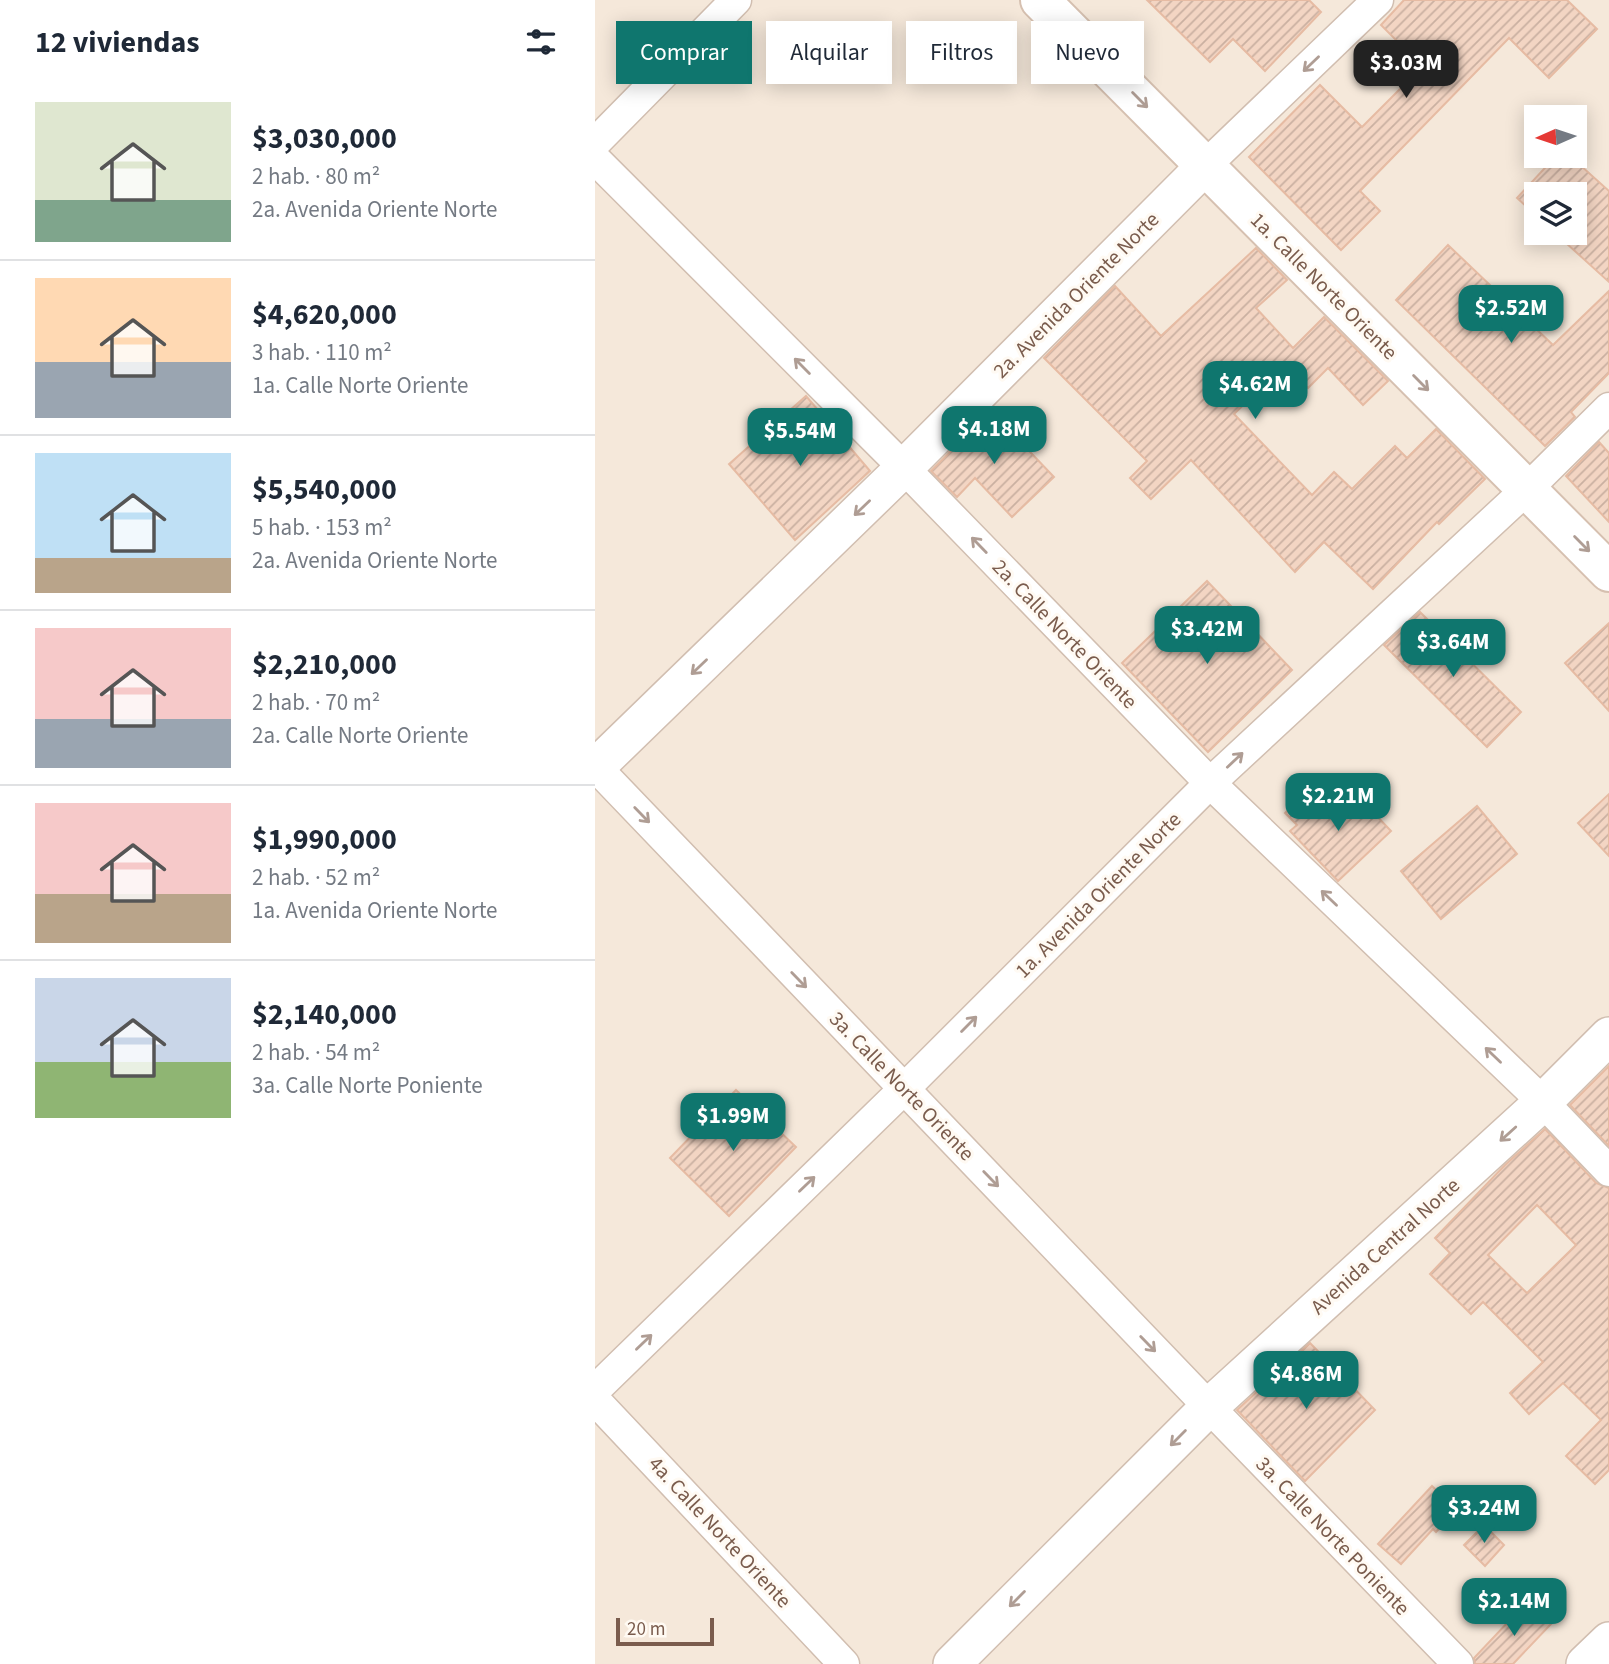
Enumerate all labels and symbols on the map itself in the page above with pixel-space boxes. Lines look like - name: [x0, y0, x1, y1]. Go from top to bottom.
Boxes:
- pin: $3.03M: [1349, 41, 1463, 100]
- one-way arrow: [1303, 56, 1320, 73]
- one-way arrow: [1131, 92, 1148, 109]
- north arrow: [1524, 105, 1587, 168]
- street label: 2a. Avenida Oriente Norte: [986, 205, 1166, 385]
- street label: 1a. Calle Norte Oriente: [1244, 206, 1404, 366]
- pin: $2.52M: [1454, 286, 1568, 345]
- one-way arrow: [794, 357, 811, 374]
- pin: $4.62M: [1198, 362, 1312, 421]
- one-way arrow: [1413, 374, 1430, 391]
- pin: $4.18M: [937, 406, 1051, 466]
- pin: $5.54M: [743, 408, 857, 468]
- one-way arrow: [854, 500, 871, 517]
- one-way arrow: [1573, 536, 1590, 553]
- one-way arrow: [970, 537, 987, 554]
- street label: 2a. Calle Norte Oriente: [986, 553, 1144, 715]
- pin: $3.42M: [1150, 606, 1264, 666]
- pin: $3.64M: [1396, 620, 1510, 679]
- one-way arrow: [691, 658, 708, 675]
- one-way arrow: [1226, 752, 1244, 768]
- pin: $2.21M: [1281, 774, 1395, 833]
- street label: 1a. Avenida Oriente Norte: [1008, 805, 1188, 985]
- one-way arrow: [634, 806, 651, 823]
- one-way arrow: [1321, 889, 1338, 906]
- one-way arrow: [791, 971, 808, 988]
- street label: 3a. Calle Norte Oriente: [823, 1005, 981, 1167]
- one-way arrow: [961, 1016, 978, 1033]
- one-way arrow: [1485, 1047, 1502, 1064]
- pin: $1.99M: [676, 1094, 790, 1153]
- one-way arrow: [1499, 1126, 1517, 1142]
- one-way arrow: [982, 1170, 999, 1187]
- street label: Avenida Central Norte: [1304, 1171, 1466, 1321]
- one-way arrow: [798, 1175, 815, 1192]
- one-way arrow: [635, 1334, 652, 1351]
- one-way arrow: [1139, 1335, 1156, 1352]
- pin: $4.86M: [1249, 1352, 1363, 1411]
- one-way arrow: [1170, 1429, 1187, 1446]
- street label: 4a. Calle Norte Oriente: [642, 1450, 798, 1614]
- street label: 3a. Calle Norte Poniente: [1249, 1450, 1417, 1622]
- pin: $3.24M: [1427, 1486, 1541, 1545]
- pin: $2.14M: [1457, 1578, 1571, 1638]
- one-way arrow: [1009, 1590, 1026, 1607]
- scale bar: [616, 1615, 714, 1647]

